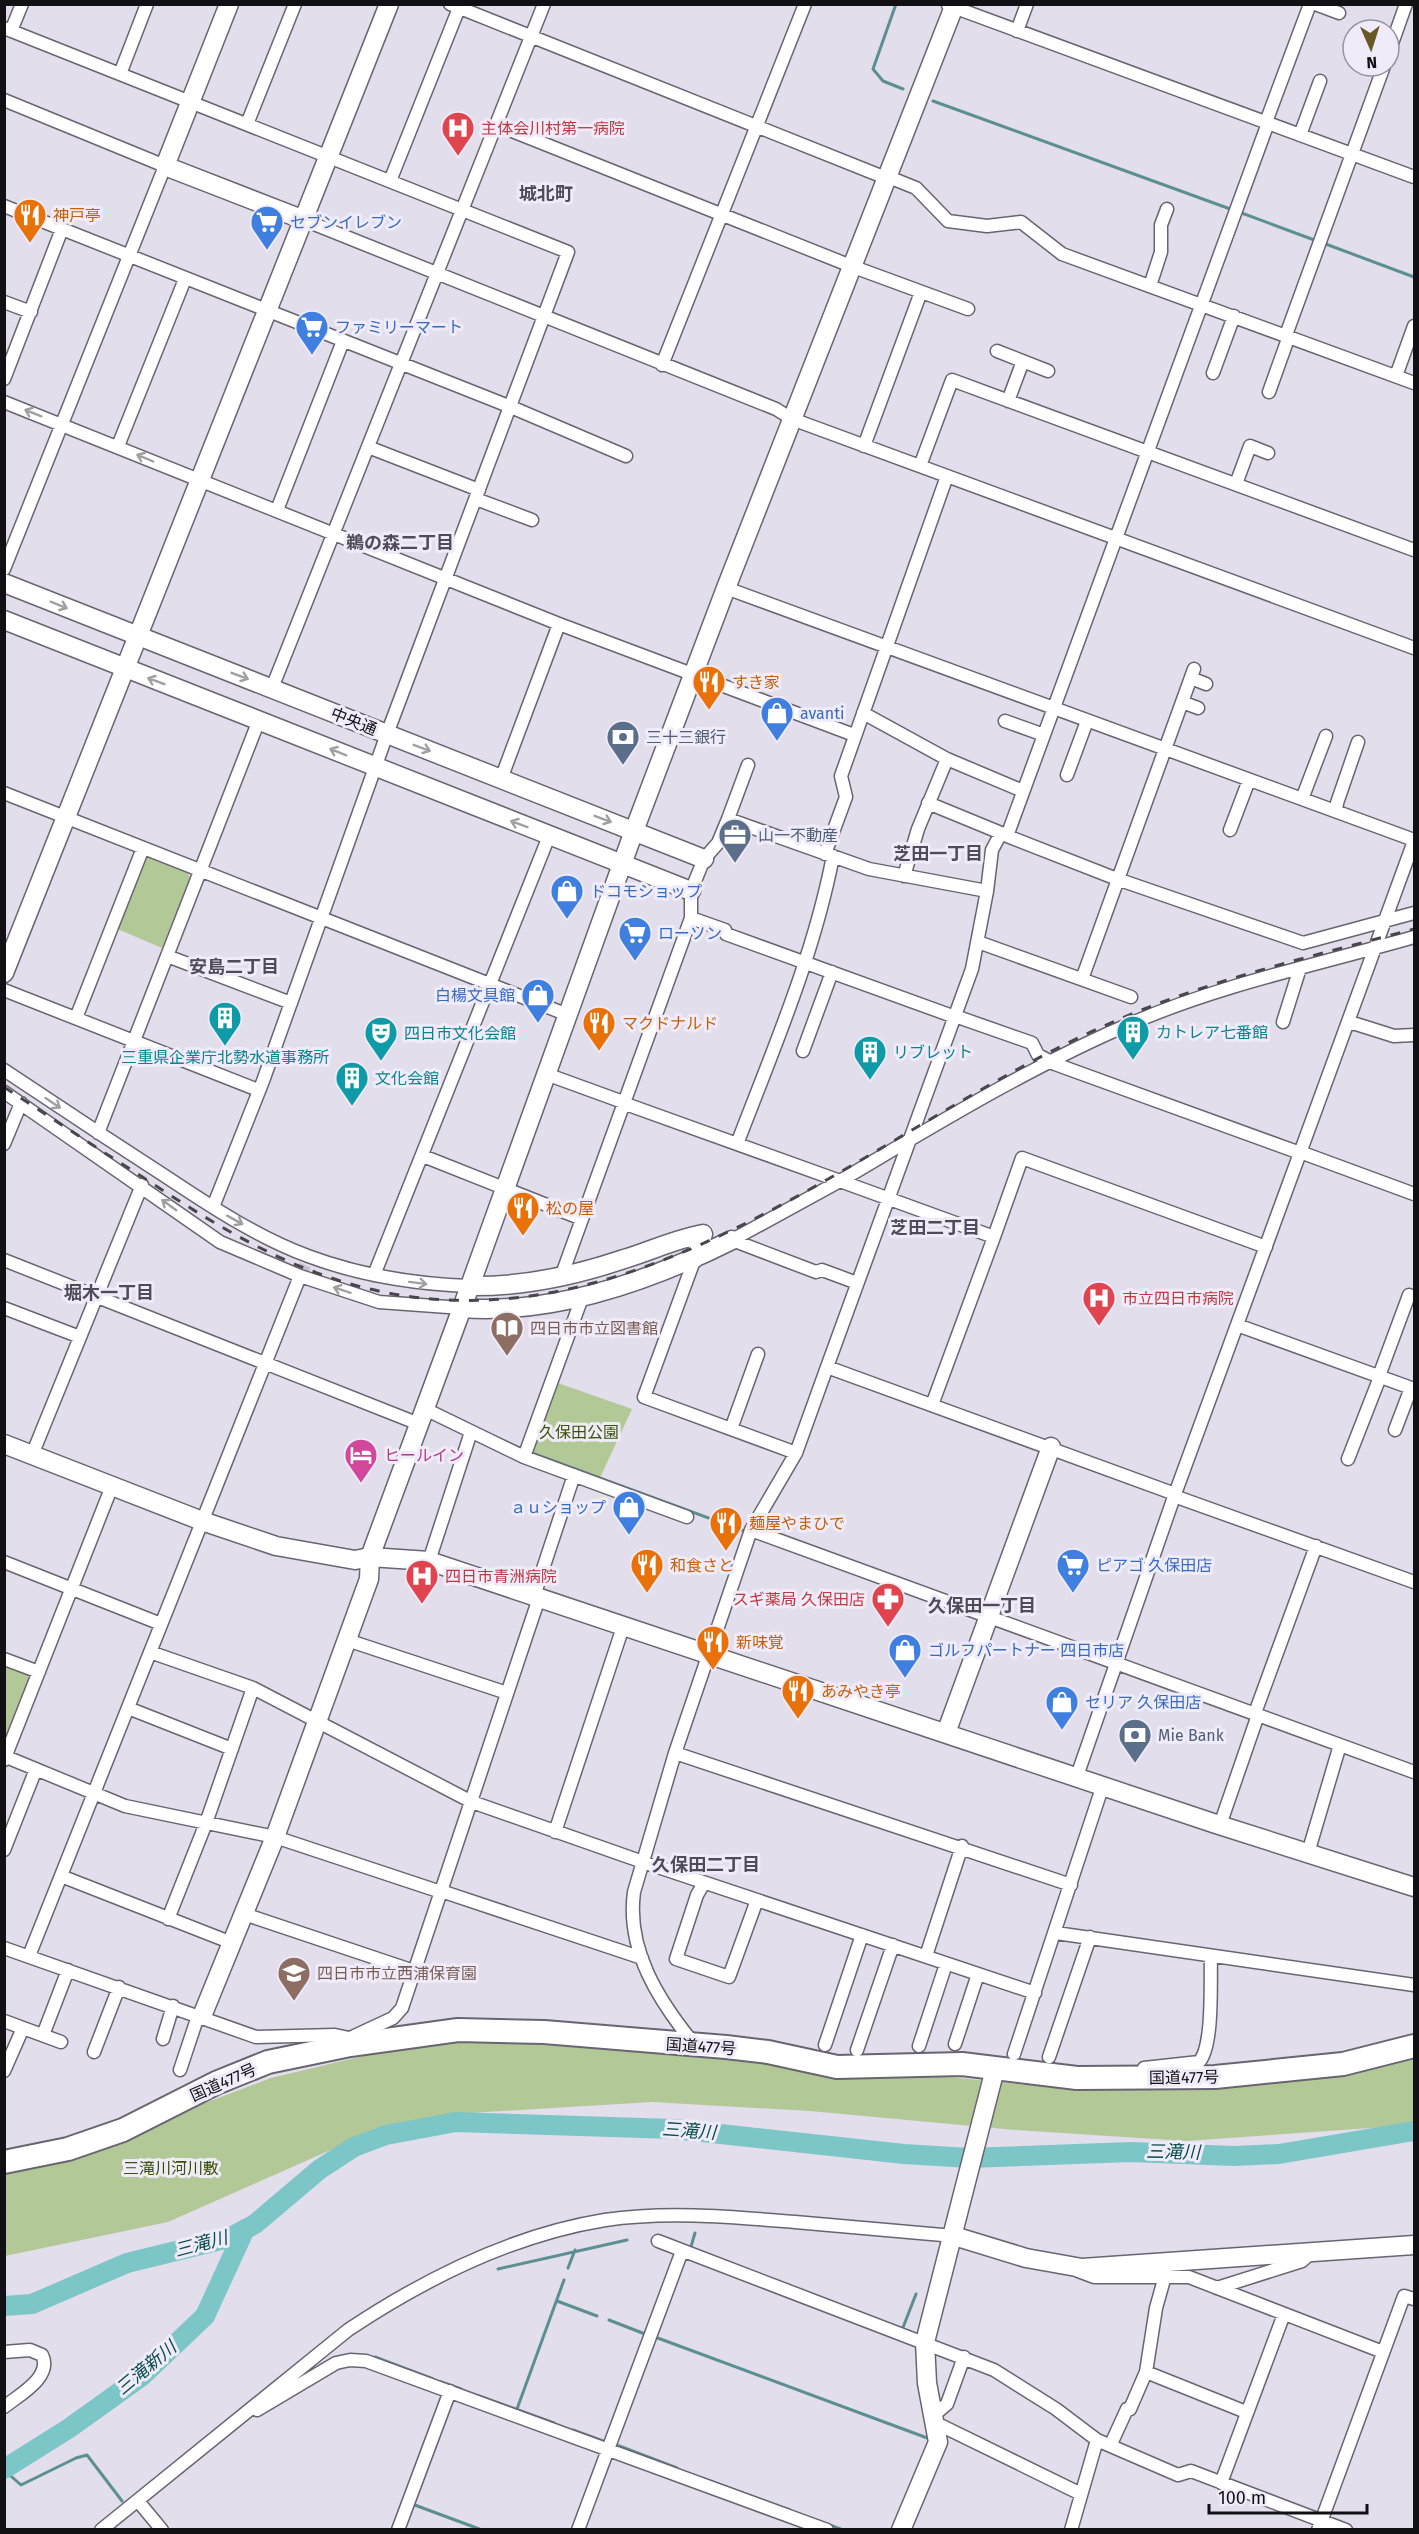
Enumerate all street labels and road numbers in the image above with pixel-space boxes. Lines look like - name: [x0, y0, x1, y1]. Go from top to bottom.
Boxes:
- street label: 中央通: [328, 704, 380, 739]
- street label: 国道477号: [665, 2035, 737, 2058]
- street label: 国道477号: [187, 2059, 259, 2105]
- street label: 国道477号: [1149, 2067, 1219, 2088]

